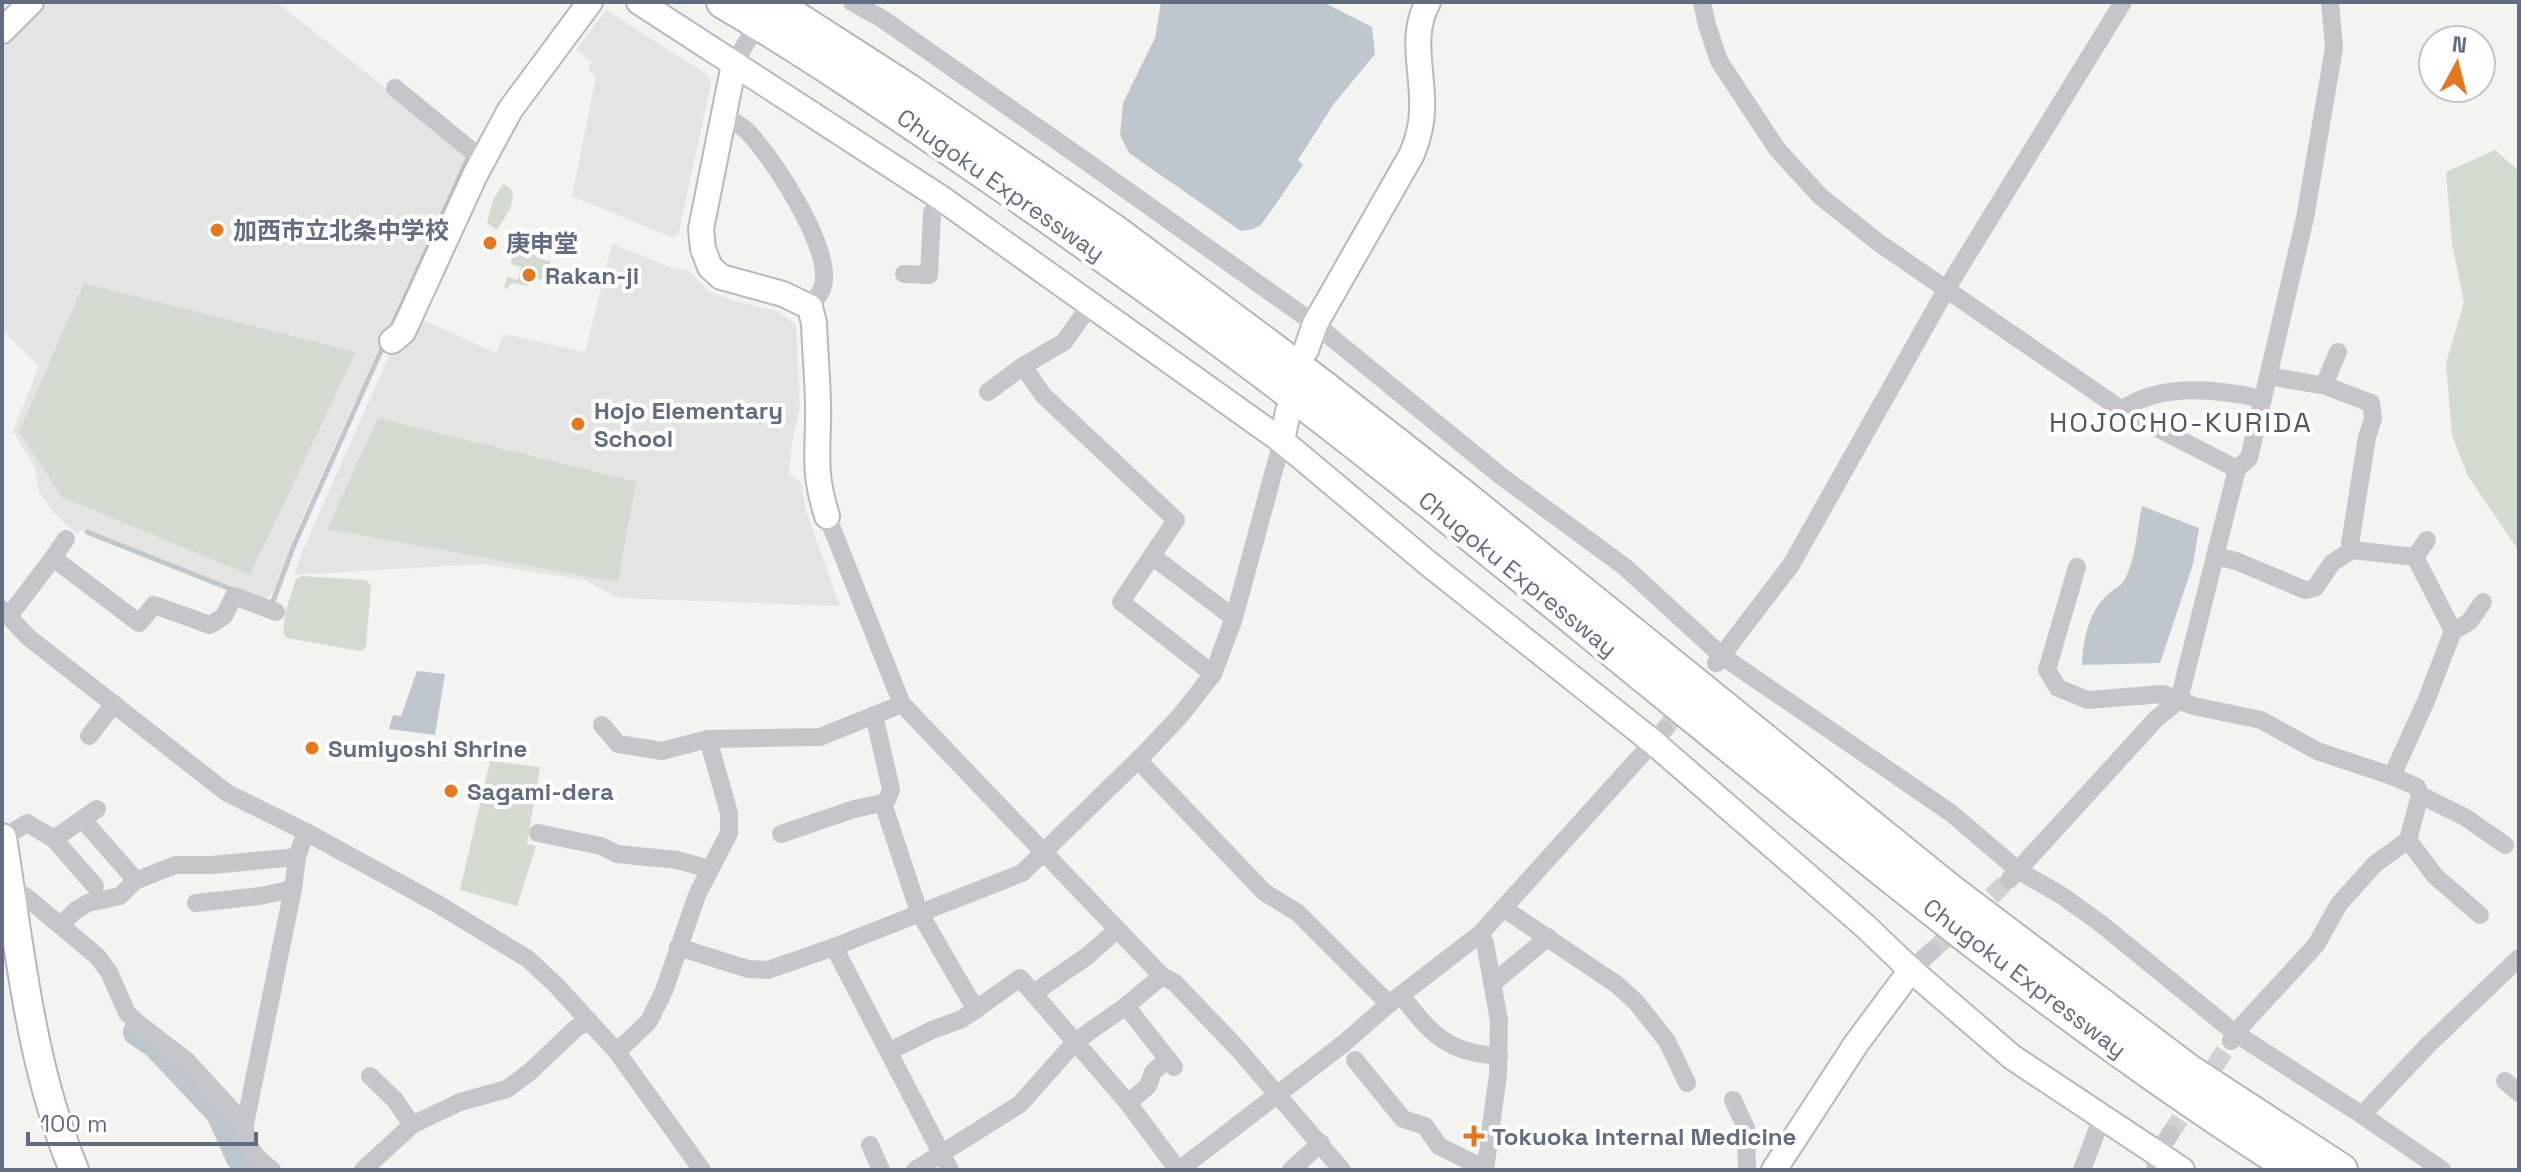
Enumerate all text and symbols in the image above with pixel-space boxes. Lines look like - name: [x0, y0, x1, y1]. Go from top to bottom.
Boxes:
- north arrow: [2417, 24, 2497, 104]
- text: N: [2450, 29, 2468, 59]
- street label: Chugoku Expressway: [891, 101, 1111, 269]
- place label: 加西市立北条中学校: [233, 215, 449, 246]
- marker: 加西市立北条中学校: [208, 221, 226, 239]
- place label: 庚申堂: [506, 228, 578, 259]
- marker: 庚申堂: [481, 234, 499, 252]
- place label: Rakan-ji: [545, 260, 639, 291]
- marker: Rakan-ji: [520, 266, 538, 284]
- place label: Hojo Elementary School: [594, 395, 783, 454]
- district label: HOJOCHO-KURIDA: [2049, 404, 2313, 440]
- marker: Hojo Elementary School: [569, 415, 587, 433]
- street label: Chugoku Expressway: [1412, 484, 1624, 664]
- place label: Sumiyoshi Shrine: [328, 733, 527, 764]
- marker: Sumiyoshi Shrine: [303, 739, 321, 757]
- place label: Sagami-dera: [467, 776, 614, 807]
- marker: Sagami-dera: [442, 782, 460, 800]
- street label: Chugoku Expressway: [1917, 891, 2133, 1065]
- scale bar: [28, 1096, 256, 1146]
- text: 100 m: [40, 1108, 108, 1139]
- place label: Tokuoka Internal Medicine: [1492, 1121, 1796, 1152]
- marker: Tokuoka Internal Medicine: [1463, 1125, 1485, 1147]

